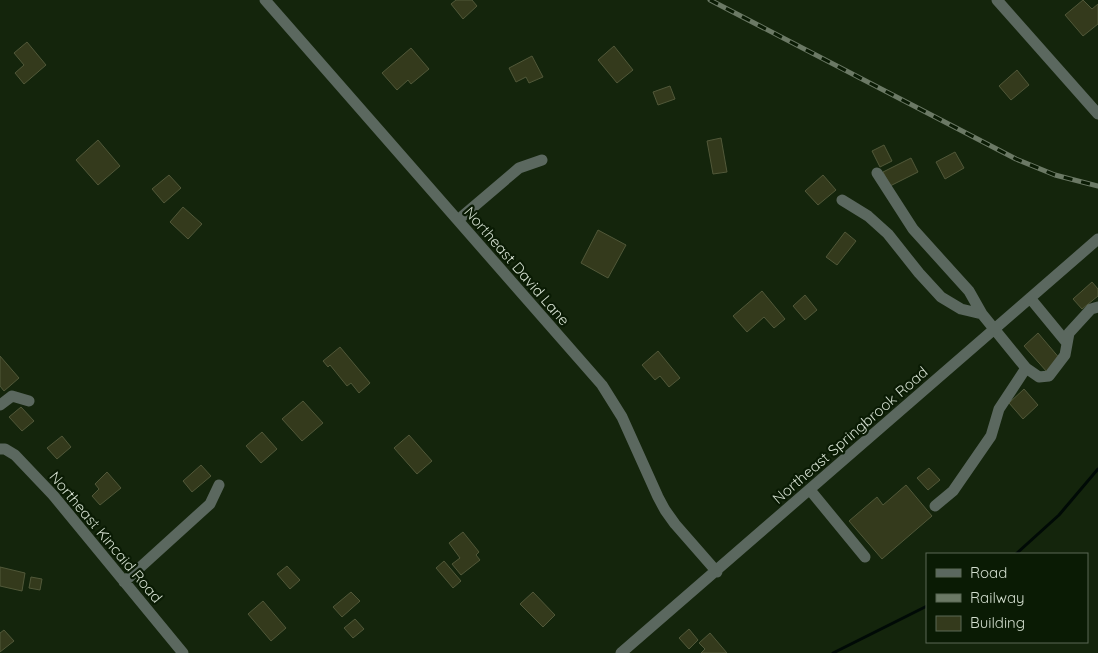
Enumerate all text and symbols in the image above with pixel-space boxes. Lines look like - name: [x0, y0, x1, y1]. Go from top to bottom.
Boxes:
- street label: Northeast David Lane: [460, 203, 574, 329]
- street label: Northeast Springbrook Road: [768, 362, 932, 508]
- street label: Northeast Kincaid Road: [45, 467, 167, 607]
- legend: [926, 553, 1088, 643]
- text: Road: [970, 563, 1007, 582]
- text: Railway: [970, 588, 1025, 607]
- text: Building: [970, 613, 1025, 632]

